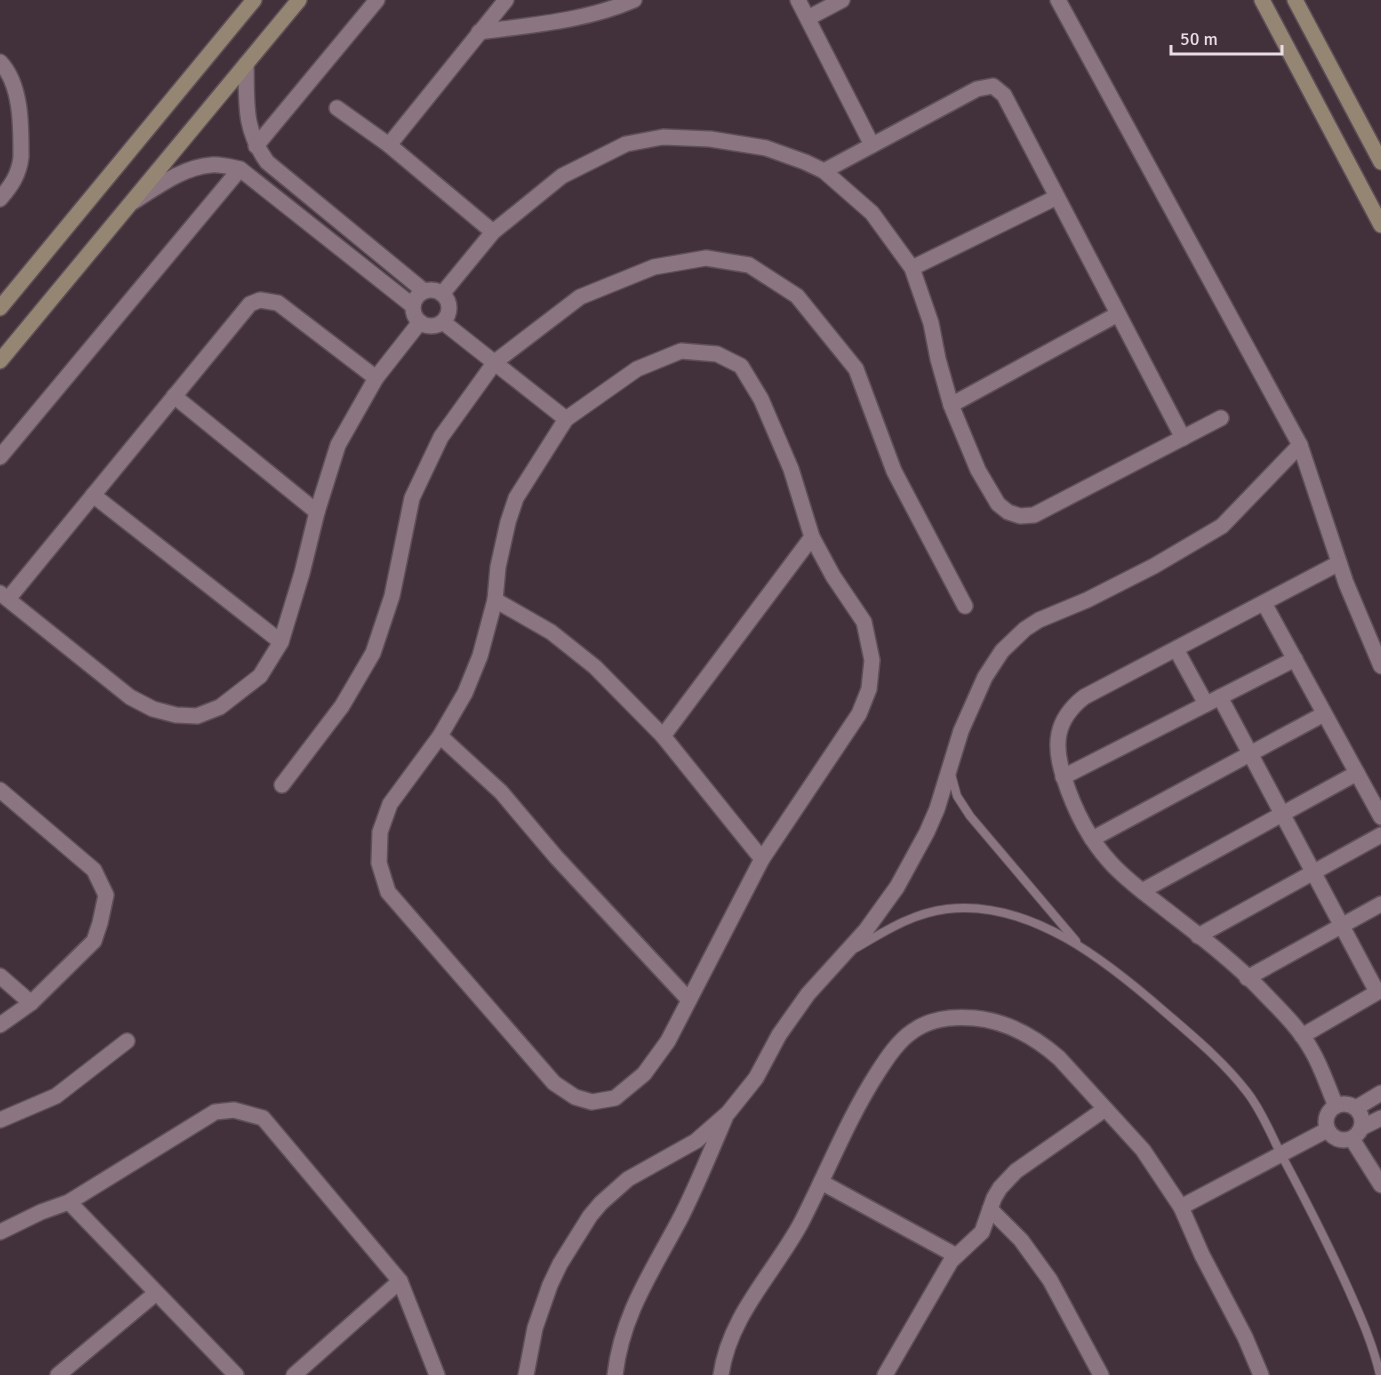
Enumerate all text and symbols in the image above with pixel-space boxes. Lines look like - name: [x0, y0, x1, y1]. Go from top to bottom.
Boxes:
- scale bar: [1171, 18, 1282, 56]
- text: 50 m: [1180, 28, 1218, 50]

